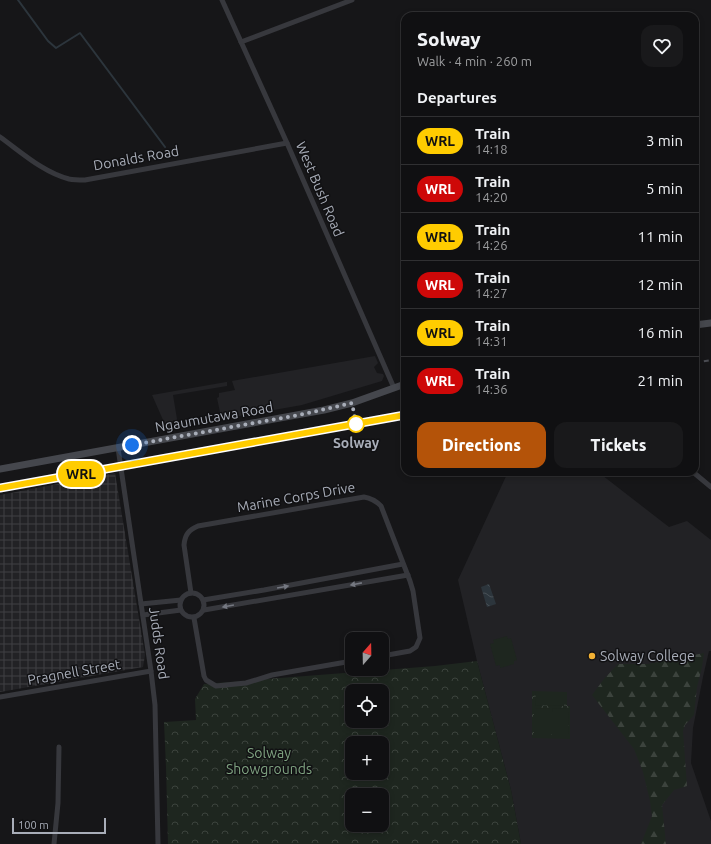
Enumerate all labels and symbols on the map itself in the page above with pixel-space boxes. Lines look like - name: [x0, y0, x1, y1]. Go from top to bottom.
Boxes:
- street label: West Bush Road: [293, 139, 347, 239]
- street label: Donalds Road: [92, 143, 180, 173]
- street label: Ngaumutawa Road: [154, 399, 274, 435]
- marker: Solway: [347, 415, 365, 433]
- your location: [122, 435, 142, 455]
- place label: Solway: [333, 435, 380, 451]
- line badge: WRL: [58, 461, 104, 487]
- street label: Marine Corps Drive: [236, 479, 356, 515]
- one-way arrow: [349, 581, 362, 587]
- one-way arrow: [277, 583, 289, 589]
- one-way arrow: [221, 603, 234, 609]
- street label: Judds Road: [146, 606, 172, 680]
- north arrow: [345, 632, 389, 676]
- place label: Solway College: [600, 648, 695, 664]
- marker: Solway College: [587, 651, 597, 661]
- street label: Pragnell Street: [26, 656, 122, 688]
- park label: Solway Showgrounds: [226, 745, 312, 777]
- scale bar: [12, 816, 106, 835]

